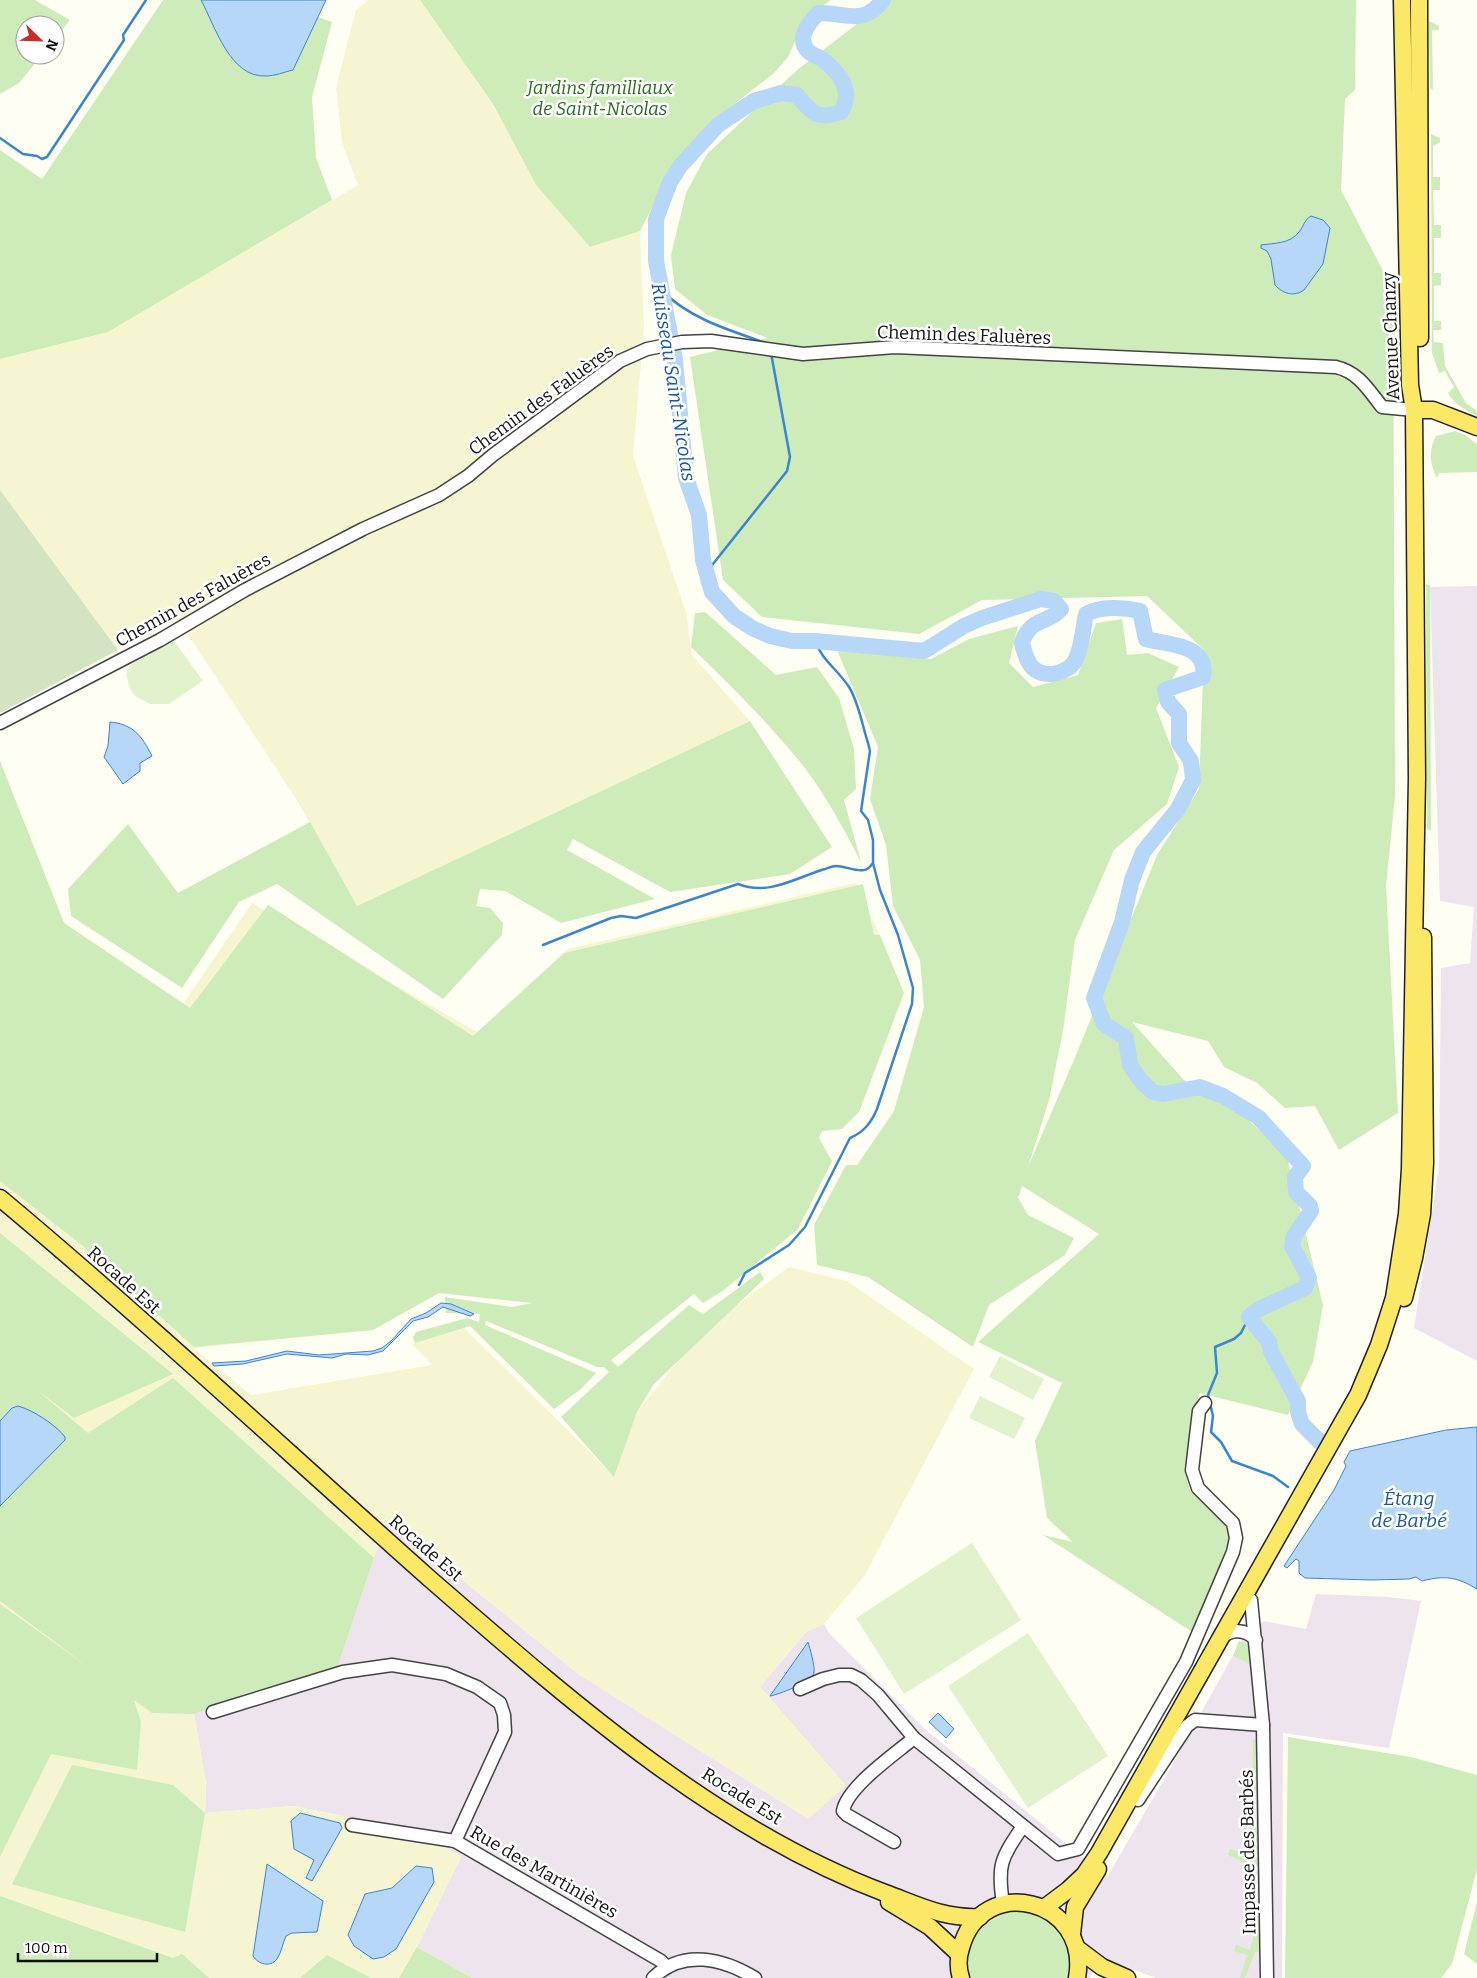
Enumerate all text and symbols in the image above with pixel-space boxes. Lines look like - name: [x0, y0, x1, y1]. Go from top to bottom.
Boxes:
- north arrow: [15, 15, 65, 65]
- text: N: [41, 37, 61, 53]
- park label: Jardins familliaux de Saint-Nicolas: [525, 77, 673, 120]
- street label: Avenue Chanzy: [1378, 271, 1404, 401]
- water label: Ruisseau Saint-Nicolas: [646, 281, 701, 483]
- street label: Chemin des Faluères: [877, 321, 1051, 349]
- street label: Chemin des Faluères: [464, 340, 618, 460]
- street label: Chemin des Faluères: [112, 548, 274, 652]
- street label: Rocade Est: [83, 1241, 165, 1319]
- water label: Étang de Barbé: [1371, 1487, 1447, 1532]
- street label: Rocade Est: [385, 1510, 468, 1586]
- street label: Rocade Est: [698, 1763, 787, 1830]
- street label: Impasse des Barbés: [1236, 1769, 1260, 1935]
- street label: Rue des Martinières: [466, 1821, 622, 1923]
- scale bar: [18, 1930, 156, 1962]
- text: 100 m: [25, 1939, 68, 1957]

